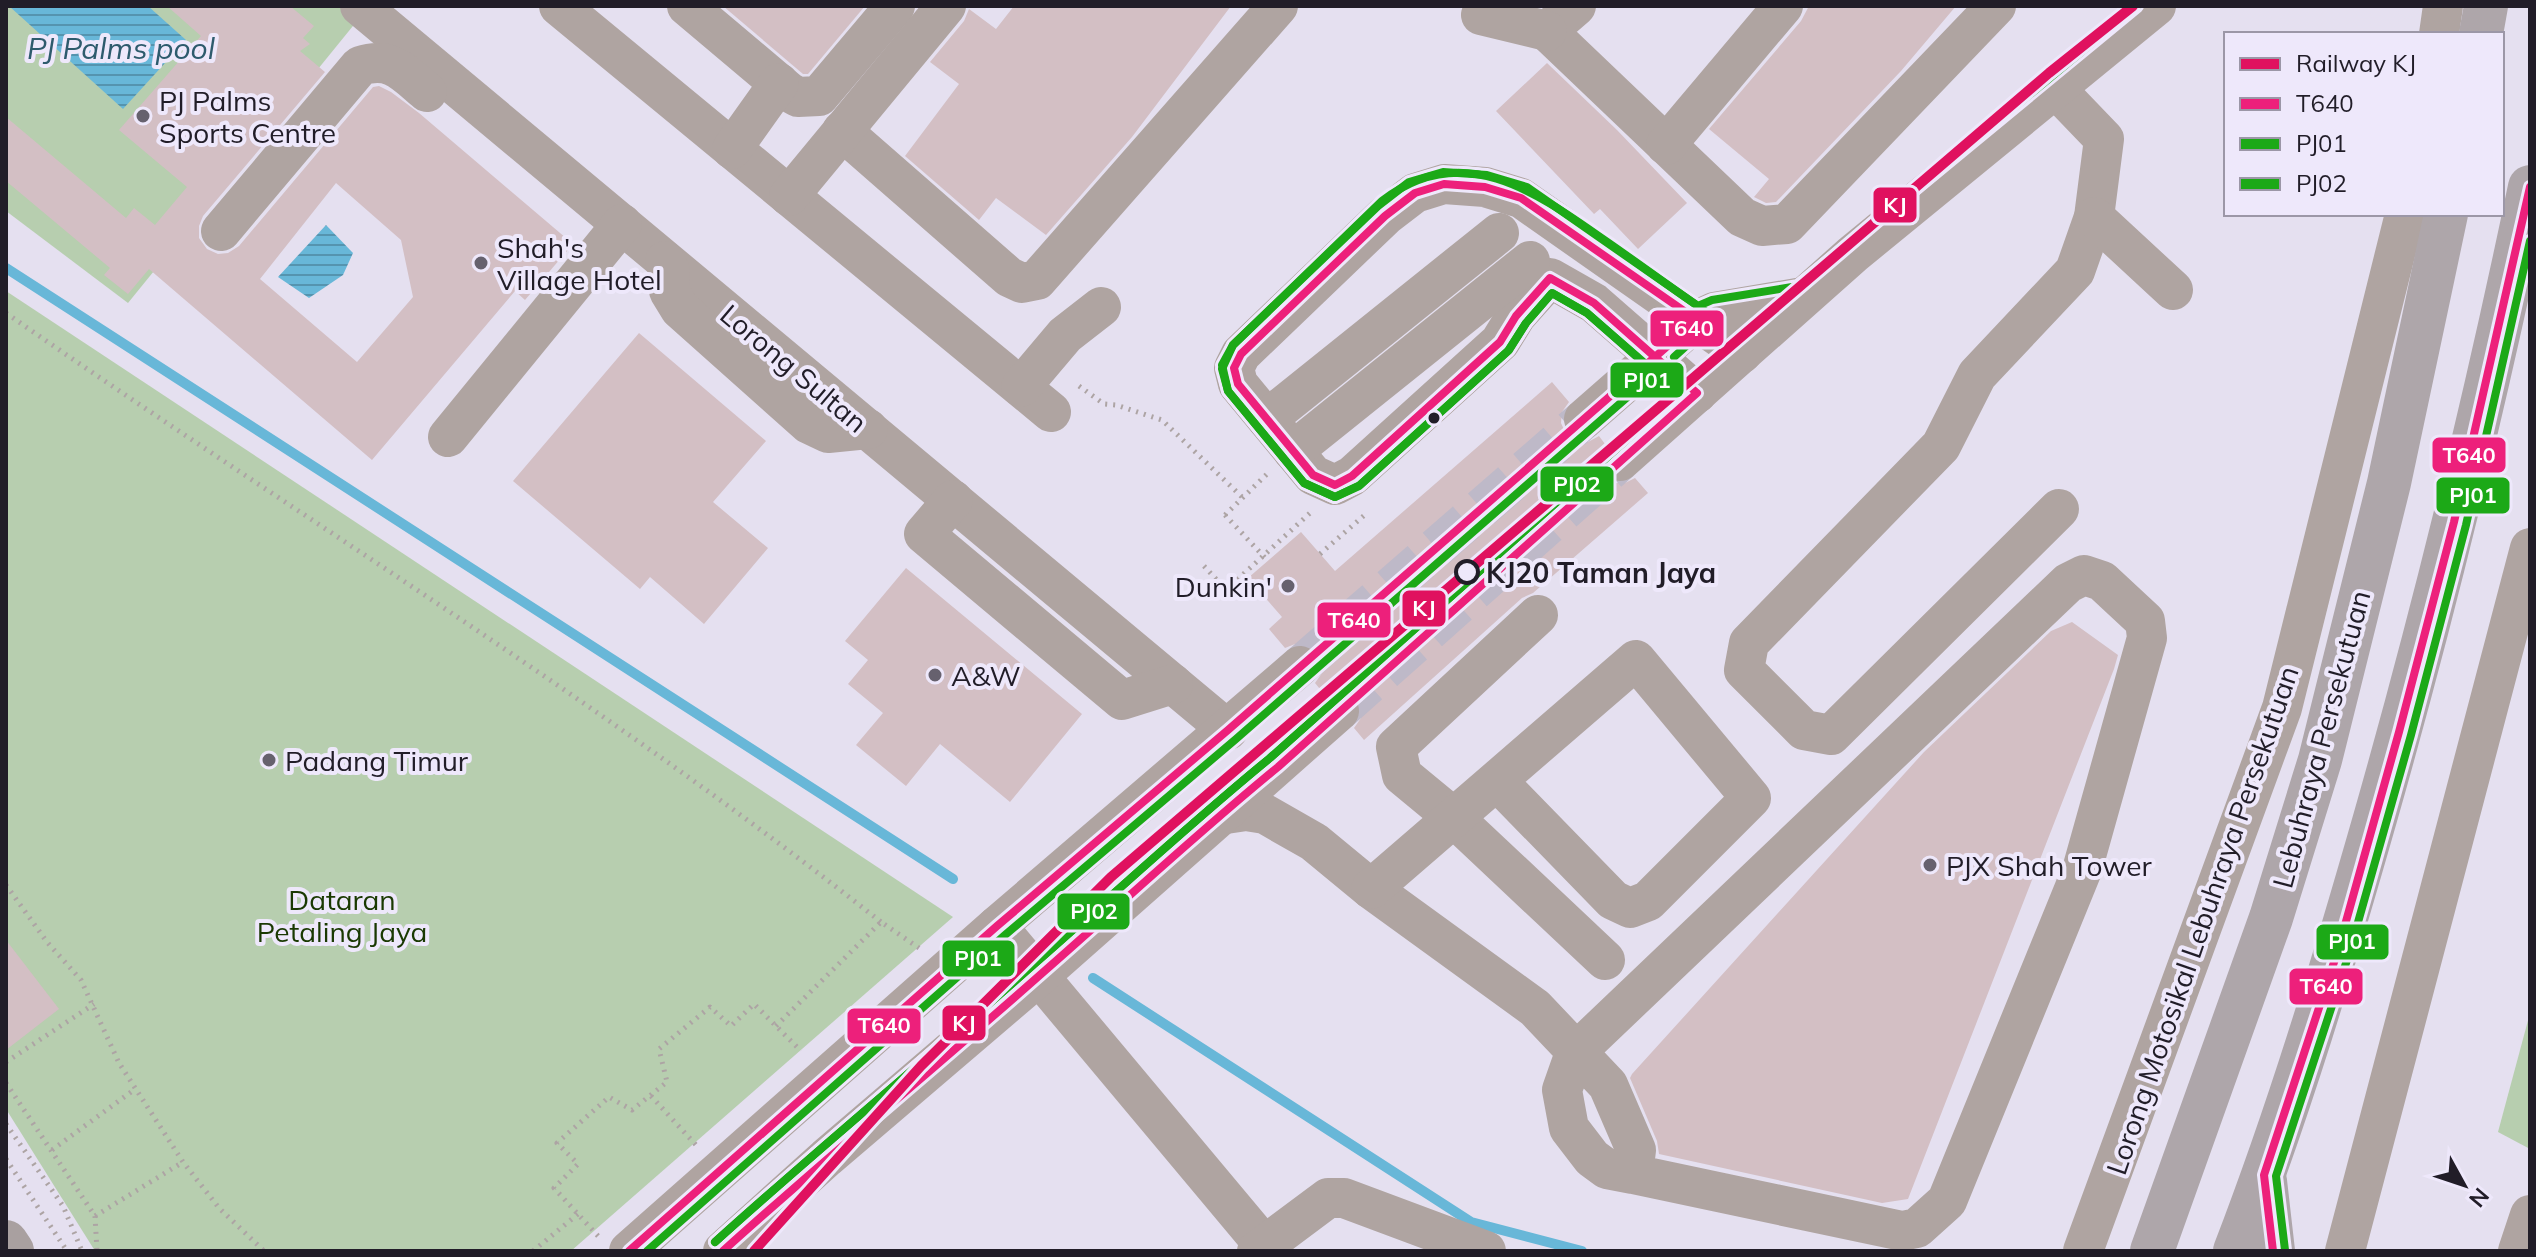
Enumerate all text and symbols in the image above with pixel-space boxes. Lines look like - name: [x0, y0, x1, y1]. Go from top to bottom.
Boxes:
- water label: PJ Palms pool: [27, 29, 216, 67]
- legend: [2224, 32, 2504, 216]
- text: Railway KJ: [2296, 48, 2416, 78]
- place label: PJ Palms Sports Centre: [159, 83, 336, 150]
- text: T640: [2296, 88, 2354, 118]
- marker: PJ Palms Sports Centre: [134, 107, 152, 125]
- text: PJ01: [2296, 128, 2347, 158]
- text: PJ02: [2296, 168, 2347, 198]
- line badge: KJ: [1872, 186, 1918, 224]
- text: KJ: [1883, 191, 1907, 219]
- place label: Shah's Village Hotel: [497, 230, 662, 297]
- marker: Shah's Village Hotel: [472, 254, 490, 272]
- street label: Lorong Sultan: [713, 296, 875, 440]
- line badge: T640: [1649, 309, 1725, 348]
- text: T640: [1660, 314, 1714, 342]
- line badge: PJ01: [1609, 361, 1685, 399]
- text: PJ01: [1623, 366, 1671, 394]
- unlabelled marker: [1426, 410, 1442, 426]
- line badge: T640: [2431, 436, 2507, 474]
- text: T640: [2442, 441, 2496, 469]
- line badge: PJ02: [1539, 465, 1615, 503]
- text: PJ02: [1553, 470, 1601, 498]
- line badge: PJ01: [2435, 476, 2511, 515]
- text: PJ01: [2449, 481, 2497, 509]
- place label: KJ20 Taman Jaya: [1486, 555, 1716, 590]
- marker: KJ20 Taman Jaya: [1455, 560, 1479, 584]
- place label: Dunkin': [1175, 569, 1272, 604]
- marker: Dunkin': [1279, 577, 1297, 595]
- street label: Lebuhraya Persekutuan: [2264, 586, 2378, 892]
- line badge: KJ: [1401, 589, 1447, 628]
- text: KJ: [1412, 594, 1436, 622]
- line badge: T640: [1316, 601, 1392, 639]
- text: T640: [1327, 606, 1381, 634]
- place label: A&W: [951, 658, 1021, 693]
- street label: Lorong Motosikal Lebuhraya Persekutuan: [2098, 661, 2306, 1179]
- marker: A&W: [926, 666, 944, 684]
- place label: Padang Timur: [285, 743, 469, 778]
- marker: Padang Timur: [260, 751, 278, 769]
- place label: PJX Shah Tower: [1946, 848, 2153, 883]
- marker: PJX Shah Tower: [1921, 856, 1939, 874]
- park label: Dataran Petaling Jaya: [257, 882, 427, 949]
- line badge: PJ02: [1056, 892, 1131, 931]
- text: PJ02: [1070, 897, 1118, 925]
- line badge: PJ01: [2315, 923, 2390, 961]
- text: PJ01: [2328, 927, 2376, 955]
- line badge: PJ01: [941, 939, 1016, 978]
- text: PJ01: [954, 944, 1002, 972]
- line badge: T640: [2288, 967, 2364, 1006]
- text: T640: [2299, 972, 2353, 1000]
- line badge: KJ: [941, 1004, 987, 1042]
- line badge: T640: [846, 1007, 922, 1045]
- text: KJ: [952, 1009, 976, 1037]
- text: T640: [857, 1011, 911, 1039]
- north arrow: [2424, 1145, 2504, 1225]
- text: N: [2463, 1182, 2495, 1213]

